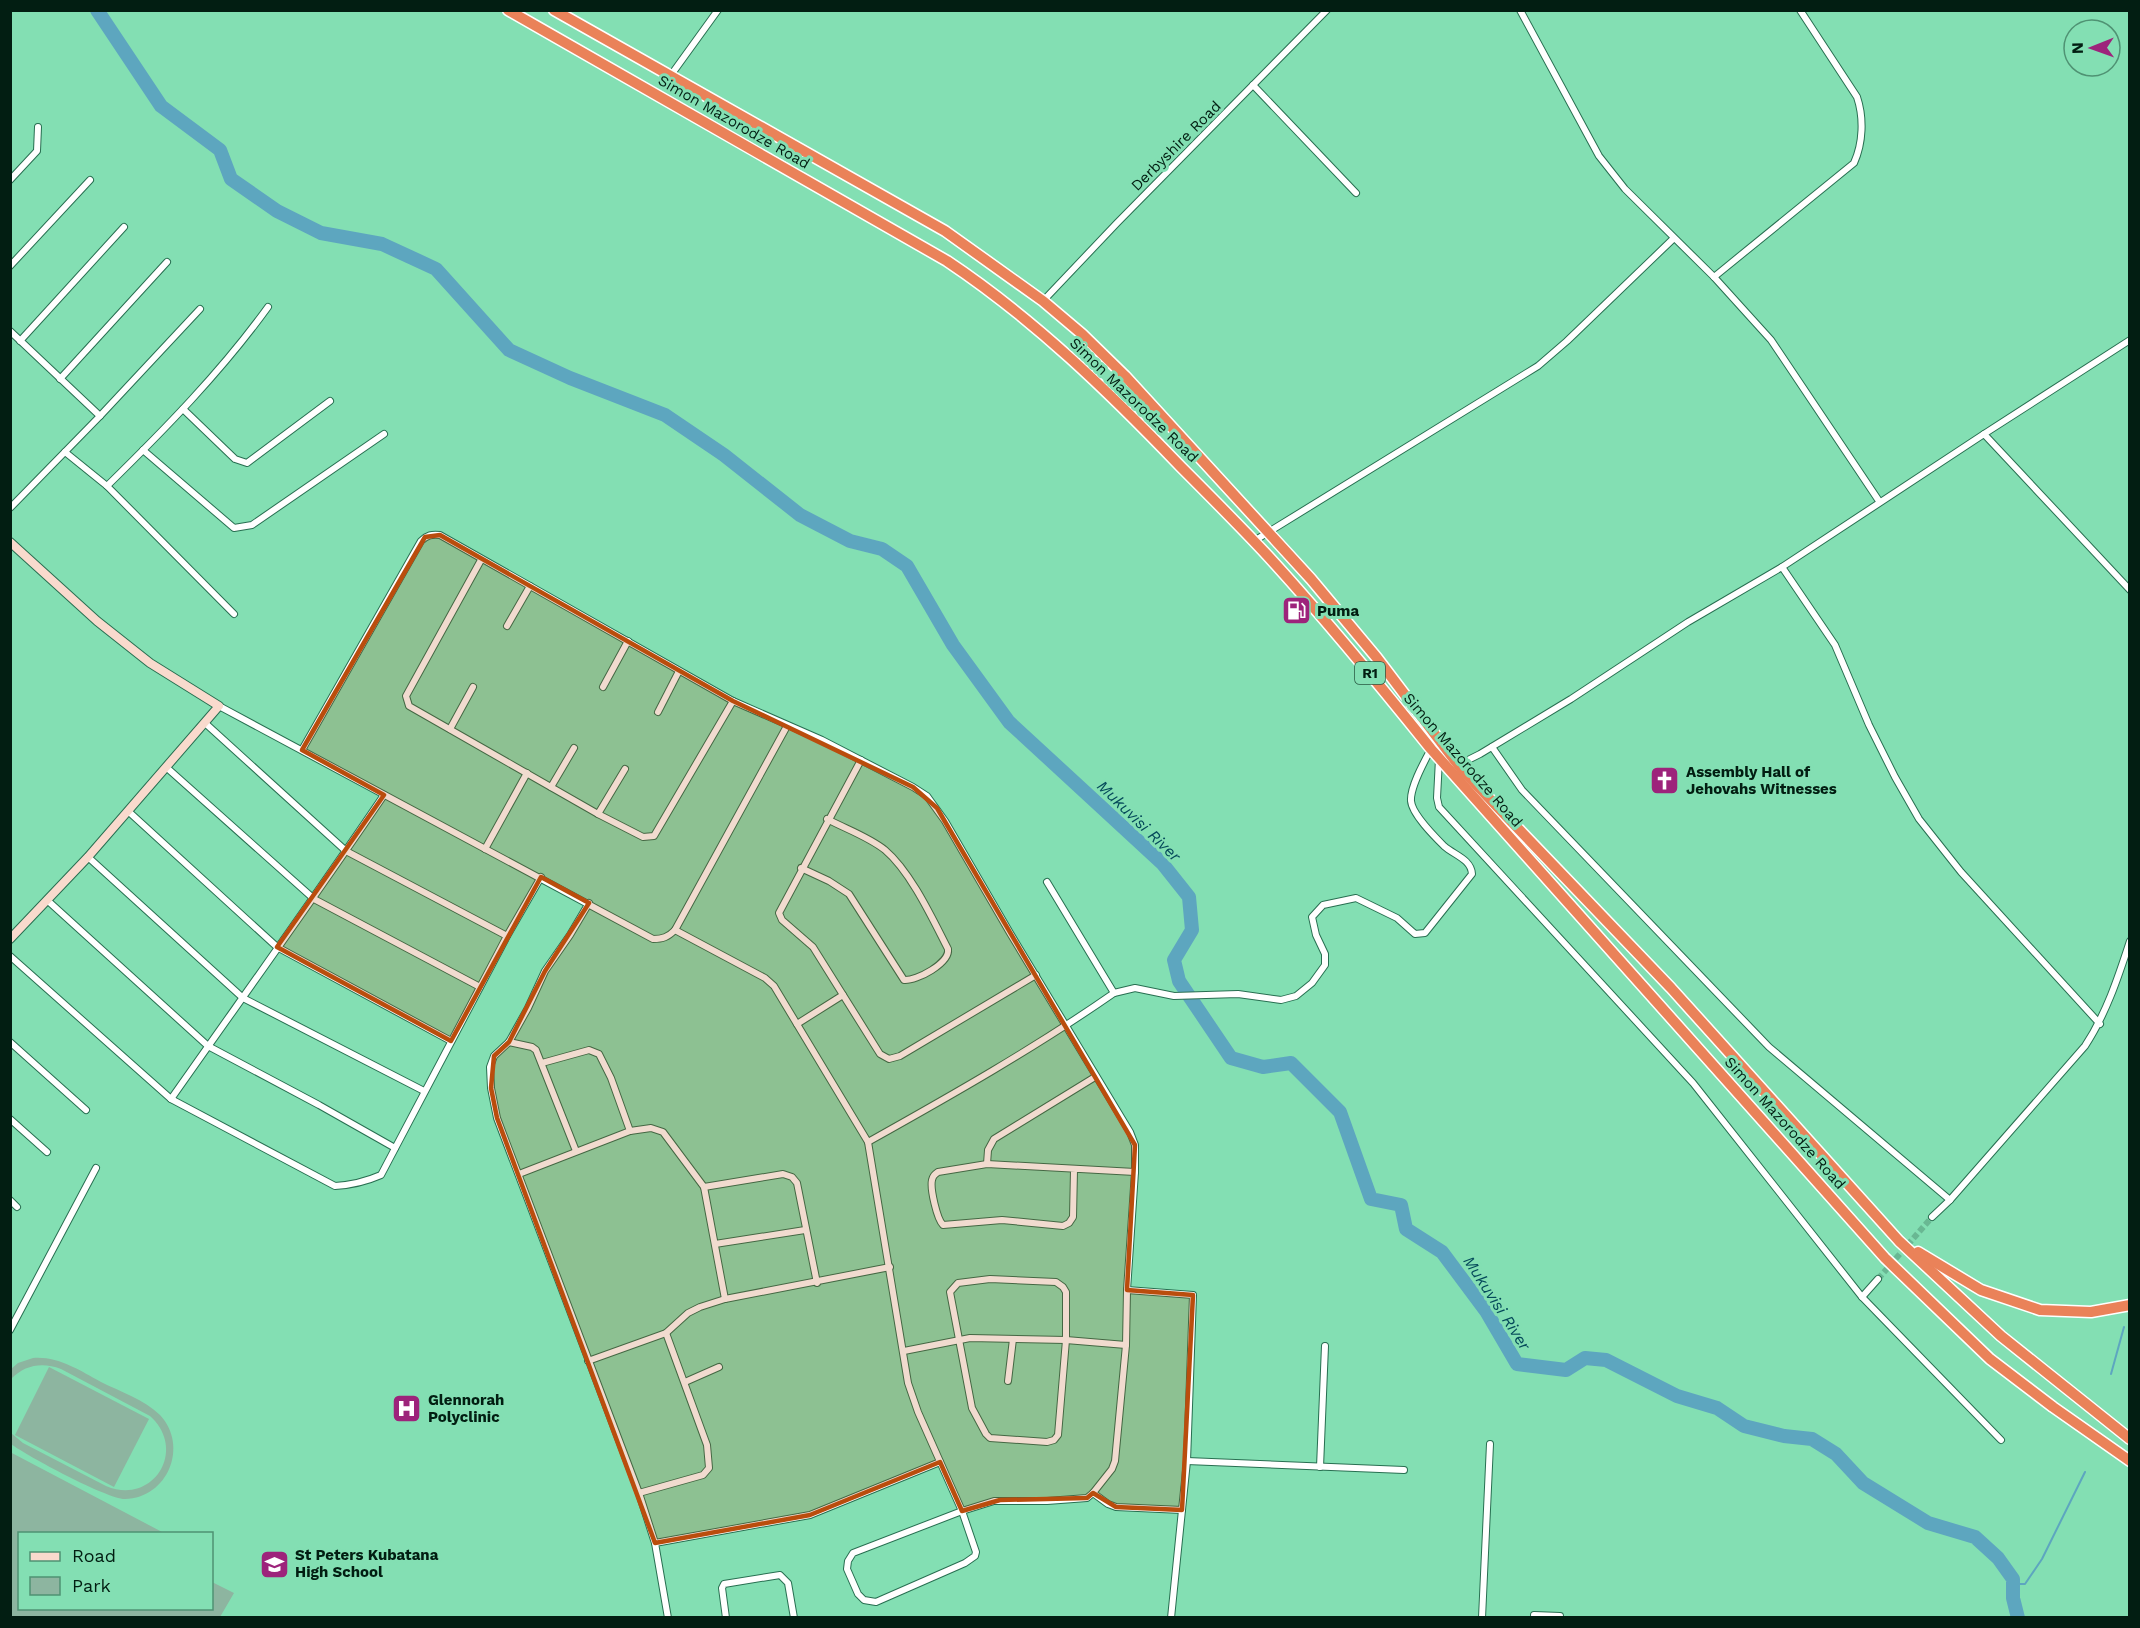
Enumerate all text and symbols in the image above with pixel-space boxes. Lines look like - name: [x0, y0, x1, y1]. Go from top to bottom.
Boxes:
- north arrow: [2062, 18, 2122, 78]
- text: N: [2068, 42, 2087, 54]
- street label: Simon Mazorodze Road: [655, 71, 813, 173]
- street label: Derbyshire Road: [1127, 97, 1225, 195]
- street label: Simon Mazorodze Road: [1066, 334, 1202, 466]
- fuel station icon: Puma: [1280, 595, 1312, 627]
- place label: Puma: [1317, 602, 1359, 620]
- road number: R1: [1355, 662, 1385, 684]
- street label: Simon Mazorodze Road: [1400, 689, 1526, 831]
- place label: Assembly Hall of Jehovahs Witnesses: [1686, 763, 1837, 798]
- church icon: Assembly Hall of Jehovahs Witnesses: [1649, 765, 1681, 797]
- water label: Mukuvisi River: [1093, 776, 1185, 866]
- street label: Simon Mazorodze Road: [1721, 1053, 1849, 1193]
- water label: Mukuvisi River: [1459, 1252, 1535, 1354]
- place label: Glennorah Polyclinic: [428, 1391, 504, 1426]
- hospital icon: Glennorah Polyclinic: [391, 1393, 423, 1425]
- legend: [18, 1532, 213, 1610]
- text: Road: [72, 1545, 116, 1566]
- place label: St Peters Kubatana High School: [295, 1546, 439, 1581]
- school or university icon: St Peters Kubatana High School: [258, 1548, 290, 1580]
- text: Park: [72, 1575, 111, 1596]

